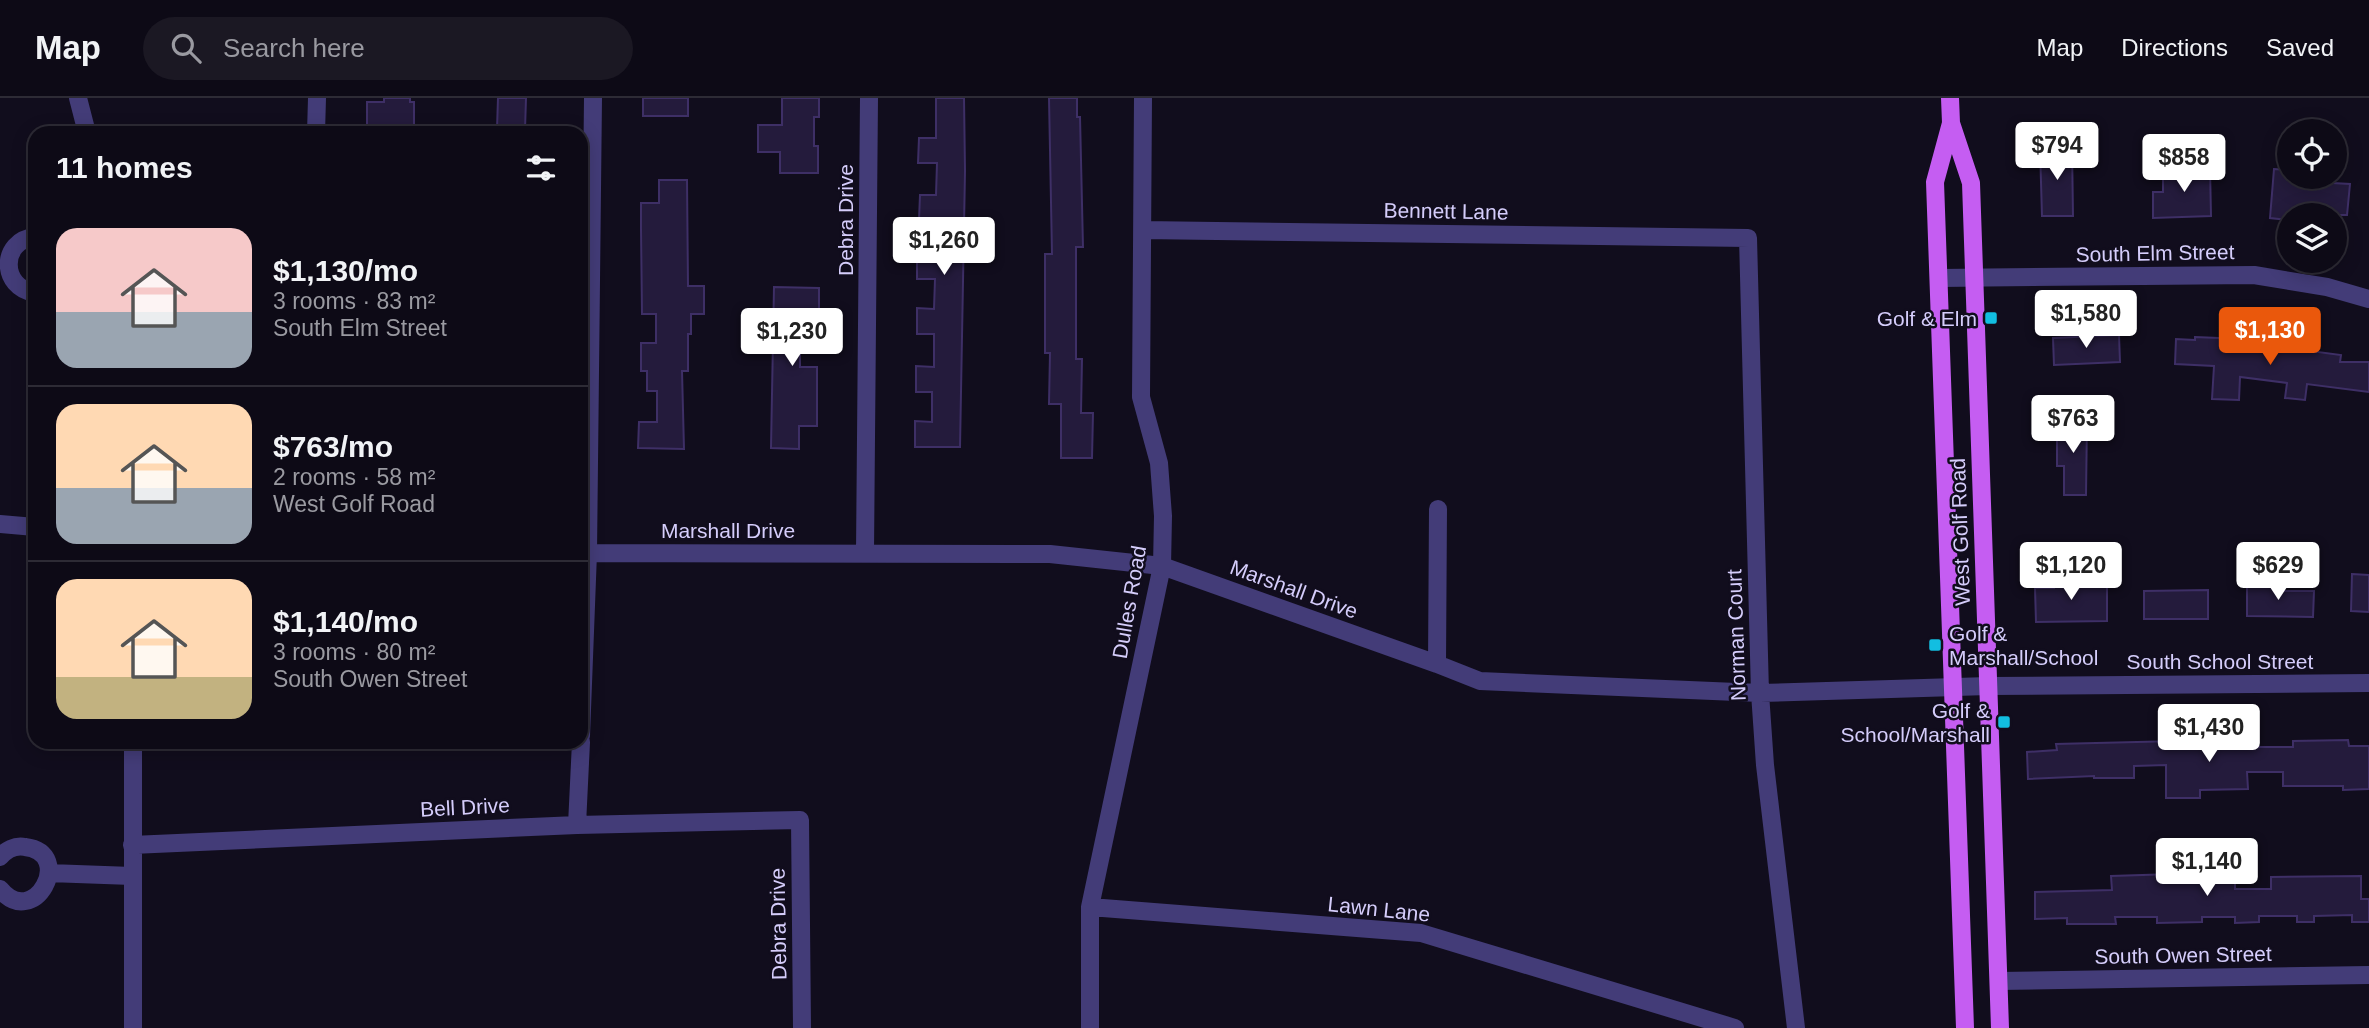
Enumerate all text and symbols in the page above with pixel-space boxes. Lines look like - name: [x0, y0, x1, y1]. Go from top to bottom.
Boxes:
- search box: [143, 17, 633, 80]
- text: Map: [35, 29, 101, 66]
- icon: search: [167, 29, 205, 67]
- text: Search here: [223, 33, 365, 63]
- text: Map: [2037, 34, 2083, 61]
- text: Directions: [2121, 34, 2228, 61]
- text: Saved: [2266, 34, 2334, 61]
- map controls: [2277, 119, 2347, 273]
- button: locate: [2277, 119, 2347, 189]
- pin: $794: [2016, 122, 2098, 182]
- text: $794: [2031, 132, 2083, 158]
- pin: $858: [2143, 134, 2225, 194]
- text: $858: [2158, 144, 2210, 170]
- icon: filters: [522, 149, 560, 187]
- text: 11 homes: [56, 151, 193, 184]
- street label: Debra Drive: [834, 164, 857, 276]
- street label: Bennett Lane: [1383, 198, 1509, 224]
- button: layers: [2277, 203, 2347, 273]
- pin: $1,260: [887, 218, 1001, 277]
- text: $1,260: [909, 227, 979, 253]
- street label: South Elm Street: [2075, 240, 2235, 266]
- text: $1,130/mo: [273, 254, 418, 287]
- icon: home: [112, 256, 196, 340]
- text: 3 rooms · 83 m²: [273, 288, 435, 314]
- pin: $1,580: [2029, 290, 2143, 350]
- text: $1,580: [2051, 300, 2121, 326]
- place label: Golf & Elm: [1877, 307, 1977, 330]
- pin: $1,230: [735, 308, 849, 368]
- pin: $1,130: [2213, 308, 2327, 367]
- marker: Golf & Elm: [1983, 310, 1999, 326]
- text: South Elm Street: [273, 315, 447, 341]
- text: $1,130: [2235, 317, 2305, 343]
- text: $1,230: [757, 318, 827, 344]
- pin: $763: [2032, 396, 2114, 455]
- text: $763: [2047, 405, 2099, 431]
- text: $763/mo: [273, 430, 393, 463]
- icon: home: [112, 432, 196, 516]
- street label: West Golf Road: [1946, 458, 1974, 606]
- text: 2 rooms · 58 m²: [273, 464, 435, 490]
- text: West Golf Road: [273, 491, 435, 517]
- street label: Marshall Drive: [661, 519, 795, 542]
- pin: $1,120: [2014, 542, 2128, 602]
- pin: $629: [2237, 542, 2319, 602]
- street label: Dulles Road: [1108, 544, 1150, 660]
- text: $1,120: [2036, 552, 2106, 578]
- text: $629: [2252, 552, 2304, 578]
- street label: Marshall Drive: [1227, 555, 1361, 623]
- street label: Norman Court: [1722, 569, 1750, 701]
- text: $1,140/mo: [273, 605, 418, 638]
- icon: home: [112, 607, 196, 691]
- place label: Golf & Marshall/School: [1949, 622, 2098, 669]
- marker: Golf & Marshall/School: [1927, 637, 1943, 653]
- text: 3 rooms · 80 m²: [273, 639, 435, 665]
- street label: South School Street: [2127, 650, 2314, 673]
- text: South Owen Street: [273, 666, 467, 692]
- place label: Golf & School/Marshall: [1841, 699, 1990, 746]
- pin: $1,430: [2152, 704, 2266, 764]
- marker: Golf & School/Marshall: [1996, 714, 2012, 730]
- text: $1,430: [2174, 714, 2244, 740]
- street label: Bell Drive: [420, 793, 510, 821]
- pin: $1,140: [2150, 838, 2264, 898]
- text: $1,140: [2172, 848, 2242, 874]
- street label: Debra Drive: [766, 868, 790, 980]
- street label: Lawn Lane: [1327, 892, 1431, 926]
- street label: South Owen Street: [2094, 942, 2272, 968]

